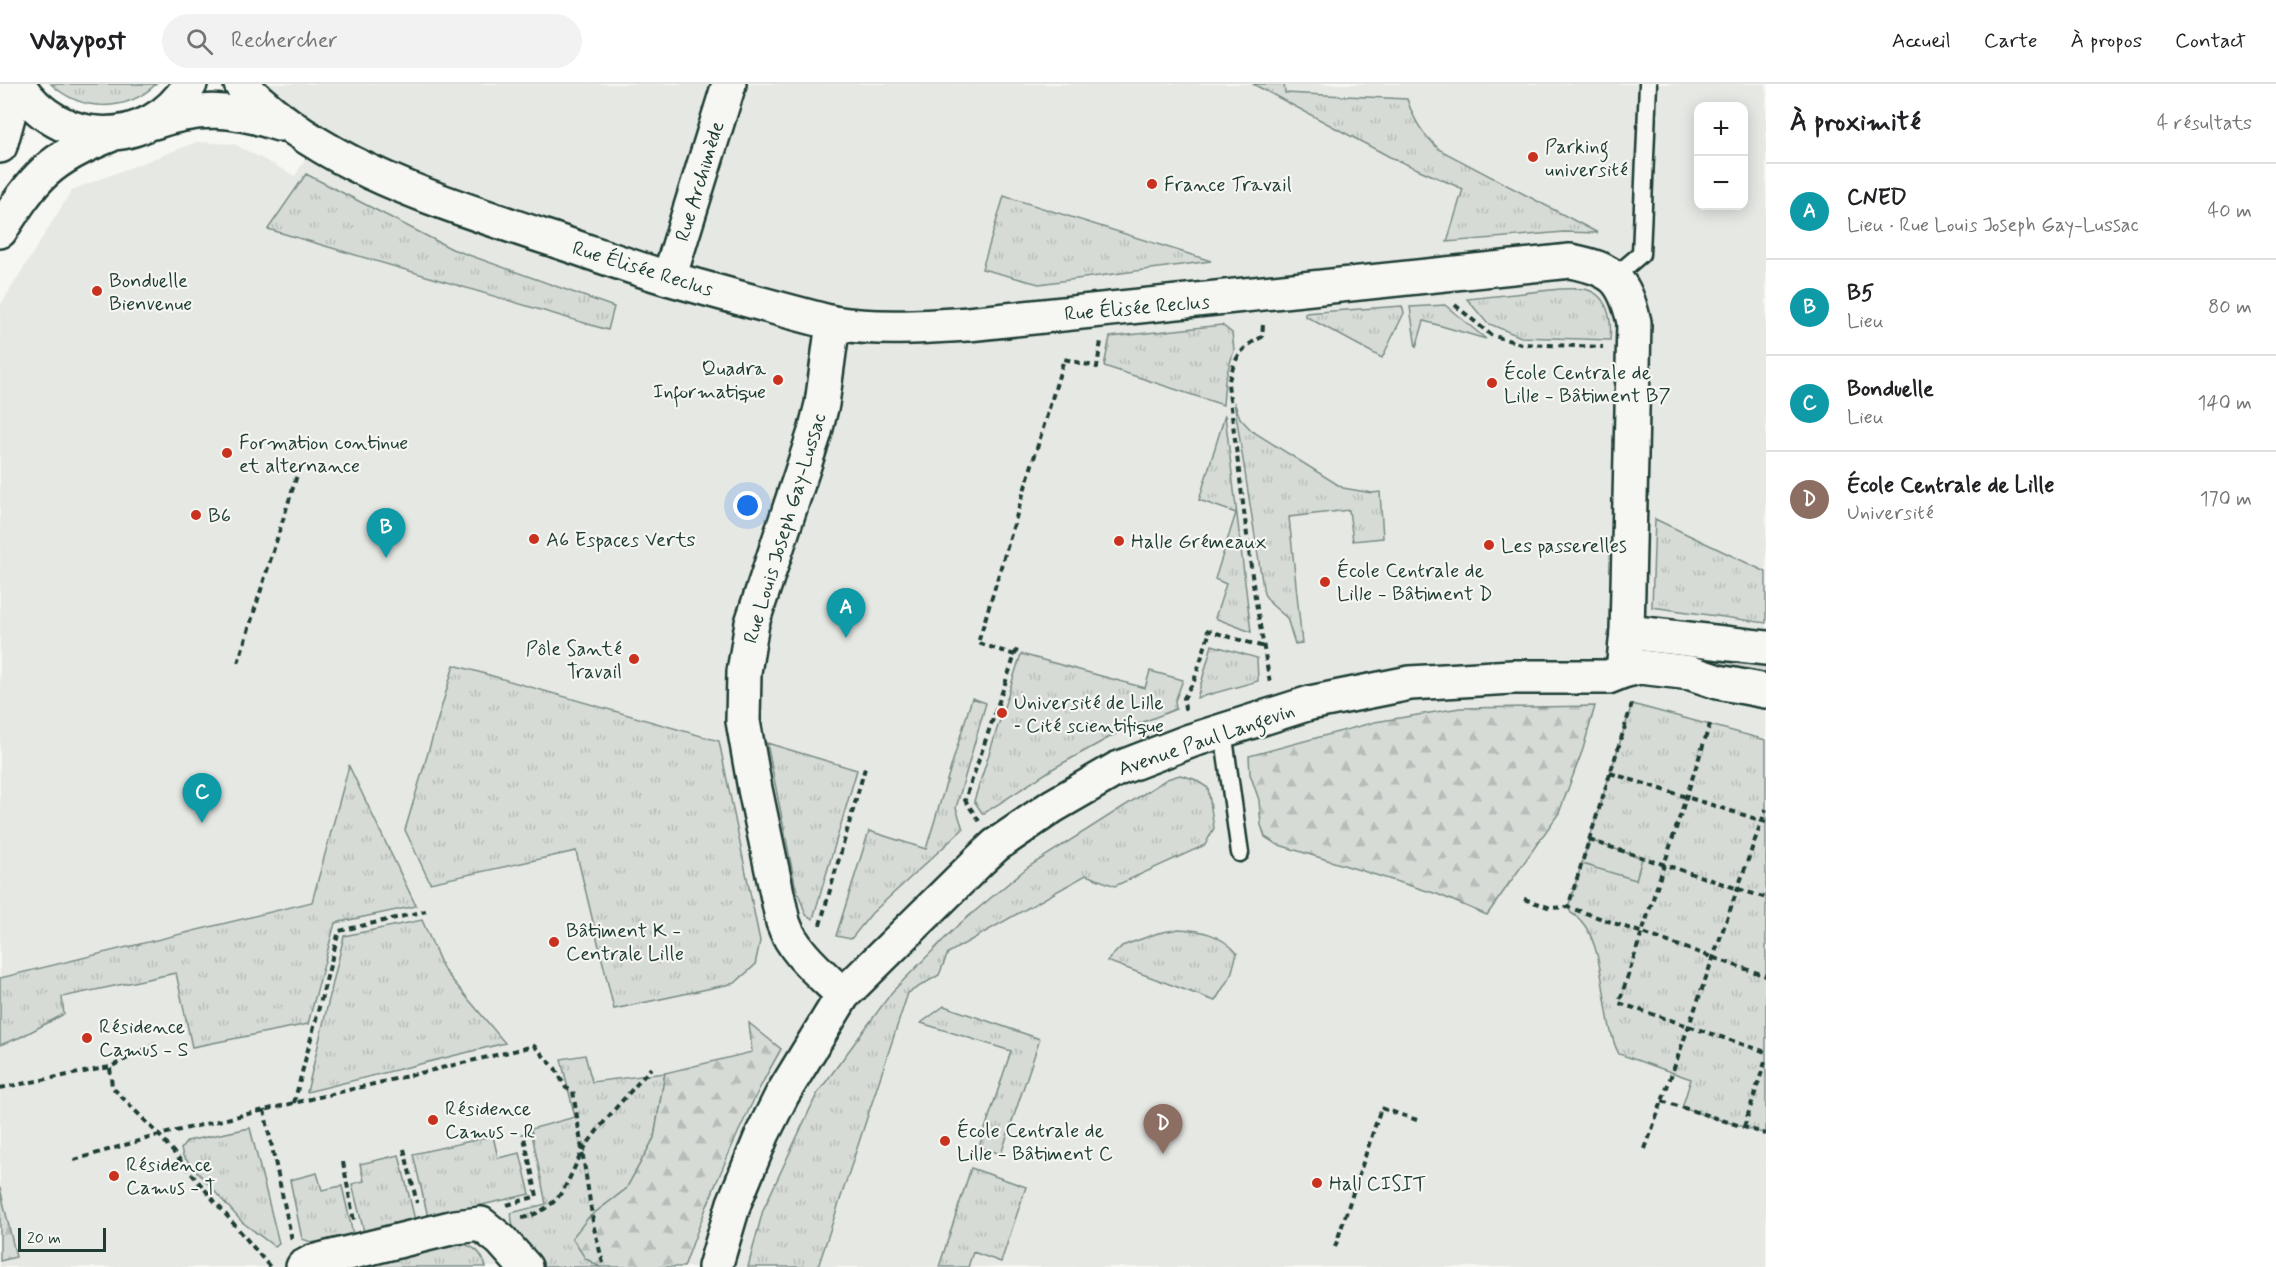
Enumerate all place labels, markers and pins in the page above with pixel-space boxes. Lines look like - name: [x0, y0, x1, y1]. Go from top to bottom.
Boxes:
- place label: Parking université: [1545, 134, 1628, 184]
- marker: Parking université: [1526, 150, 1540, 164]
- place label: France Travail: [1164, 172, 1292, 199]
- marker: France Travail: [1145, 177, 1159, 191]
- place label: Bonduelle Bienvenue: [109, 268, 192, 318]
- marker: Bonduelle Bienvenue: [90, 284, 104, 298]
- place label: Quadra Informatique: [653, 356, 767, 408]
- place label: École Centrale de Lille - Bâtiment B7: [1504, 360, 1671, 410]
- marker: Quadra Informatique: [771, 373, 785, 387]
- marker: École Centrale de Lille - Bâtiment B7: [1485, 376, 1499, 390]
- place label: Formation continue et alternance: [239, 430, 408, 480]
- marker: Formation continue et alternance: [220, 446, 234, 460]
- place label: B6: [208, 503, 231, 530]
- marker: B6: [189, 508, 203, 522]
- pin: B: [366, 508, 406, 558]
- place label: A6 Espaces Verts: [546, 527, 695, 554]
- place label: Halle Grémeaux: [1131, 529, 1267, 556]
- marker: A6 Espaces Verts: [527, 532, 541, 546]
- place label: Les passerelles: [1501, 533, 1627, 560]
- marker: Halle Grémeaux: [1112, 534, 1126, 548]
- marker: Les passerelles: [1482, 538, 1496, 552]
- place label: École Centrale de Lille - Bâtiment D: [1337, 558, 1493, 608]
- marker: École Centrale de Lille - Bâtiment D: [1318, 575, 1332, 589]
- pin: A: [826, 588, 866, 638]
- place label: Pôle Santé Travail: [526, 636, 622, 686]
- marker: Pôle Santé Travail: [627, 652, 641, 666]
- place label: Université de Lille ‐ Cité scientifique: [1014, 690, 1164, 740]
- marker: Université de Lille ‐ Cité scientifique: [995, 706, 1009, 720]
- pin: C: [182, 774, 222, 823]
- place label: Bâtiment K - Centrale Lille: [566, 918, 684, 968]
- marker: Bâtiment K - Centrale Lille: [547, 935, 561, 949]
- place label: Résidence Camus - S: [99, 1014, 189, 1064]
- marker: Résidence Camus - S: [80, 1031, 94, 1045]
- place label: Résidence Camus - R: [445, 1096, 535, 1146]
- pin: D: [1144, 1104, 1182, 1154]
- marker: Résidence Camus - R: [426, 1113, 440, 1127]
- place label: École Centrale de Lille - Bâtiment C: [957, 1118, 1113, 1168]
- marker: École Centrale de Lille - Bâtiment C: [938, 1134, 952, 1148]
- place label: Résidence Camus - T: [126, 1152, 216, 1202]
- marker: Résidence Camus - T: [107, 1169, 121, 1183]
- place label: Hall CISIT: [1329, 1171, 1426, 1198]
- marker: Hall CISIT: [1310, 1176, 1324, 1190]

